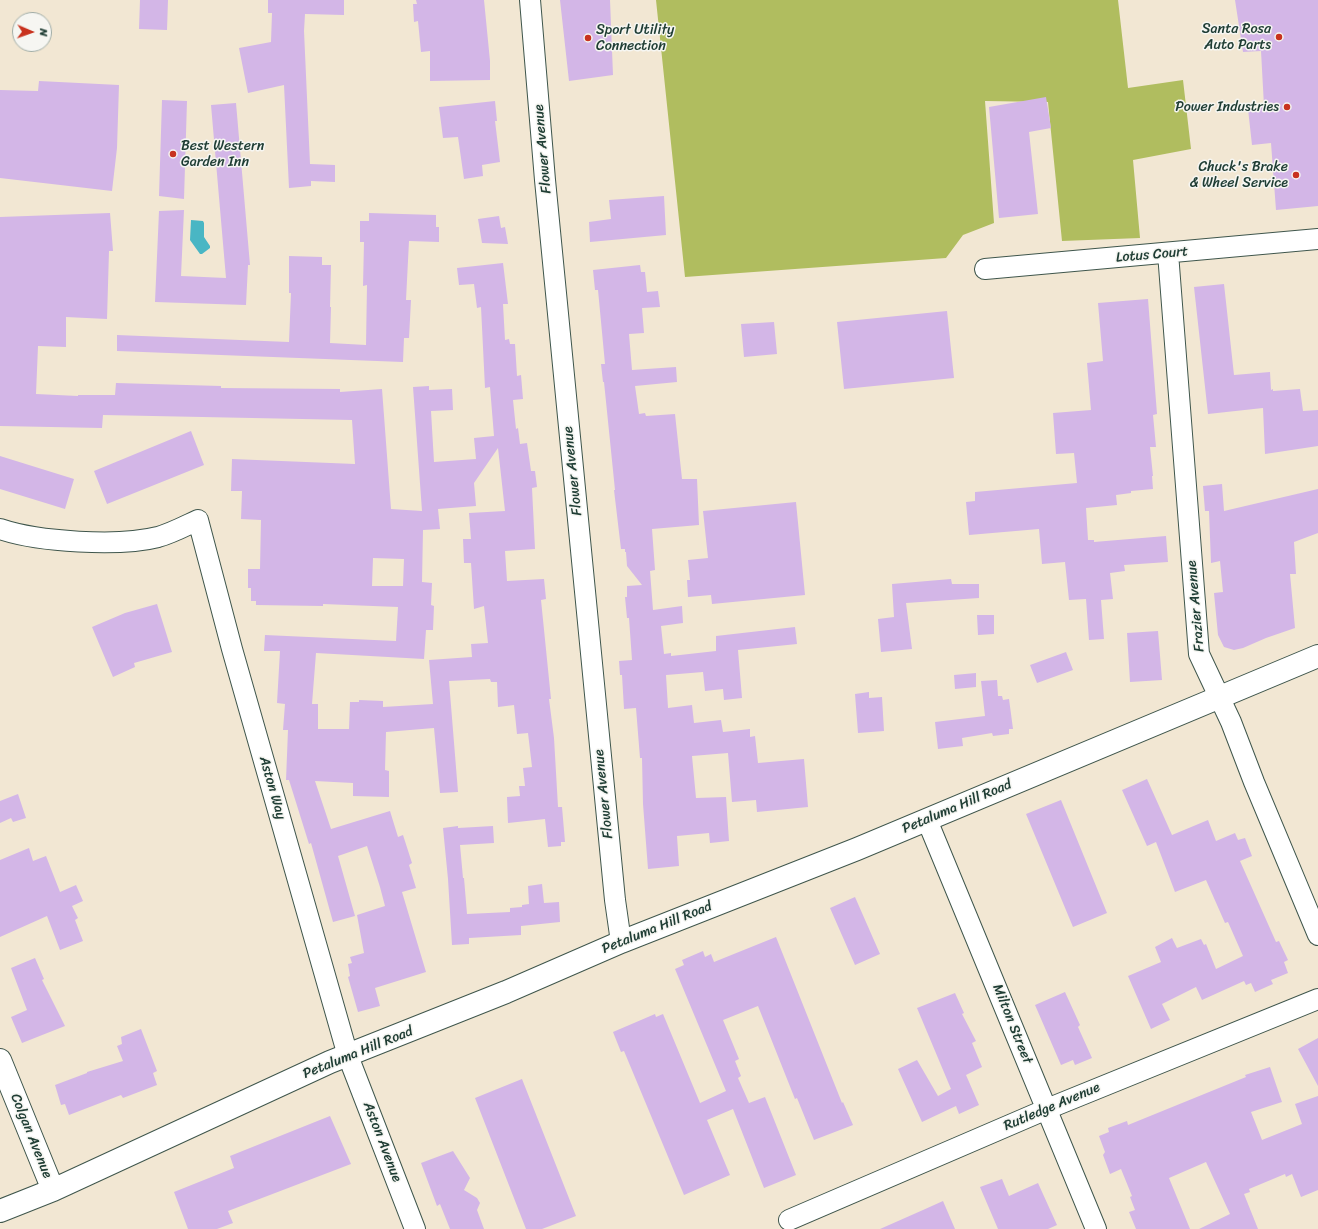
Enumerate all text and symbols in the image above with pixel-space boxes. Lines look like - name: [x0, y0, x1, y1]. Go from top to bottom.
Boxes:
- north arrow: [12, 12, 52, 52]
- place label: Santa Rosa Auto Parts: [1202, 21, 1271, 54]
- place label: Sport Utility Connection: [596, 22, 674, 54]
- text: N: [34, 28, 53, 37]
- marker: Santa Rosa Auto Parts: [1274, 32, 1284, 42]
- marker: Sport Utility Connection: [583, 33, 593, 43]
- place label: Power Industries: [1175, 99, 1279, 115]
- marker: Power Industries: [1282, 102, 1292, 112]
- street label: Flower Avenue: [531, 104, 555, 194]
- place label: Best Western Garden Inn: [181, 138, 264, 170]
- marker: Best Western Garden Inn: [168, 149, 178, 159]
- place label: Chuck's Brake & Wheel Service: [1189, 159, 1288, 192]
- marker: Chuck's Brake & Wheel Service: [1291, 170, 1301, 180]
- street label: Lotus Court: [1115, 243, 1189, 267]
- street label: Flower Avenue: [560, 426, 586, 516]
- street label: Frazier Avenue: [1184, 560, 1208, 652]
- street label: Flower Avenue: [591, 749, 617, 839]
- street label: Aston Way: [255, 754, 289, 822]
- street label: Petaluma Hill Road: [900, 776, 1014, 838]
- street label: Petaluma Hill Road: [600, 898, 714, 958]
- street label: Milton Street: [988, 982, 1036, 1066]
- street label: Petaluma Hill Road: [301, 1023, 415, 1083]
- street label: Rutledge Avenue: [1001, 1079, 1103, 1135]
- street label: Colgan Avenue: [6, 1091, 56, 1181]
- street label: Aston Avenue: [359, 1099, 405, 1185]

